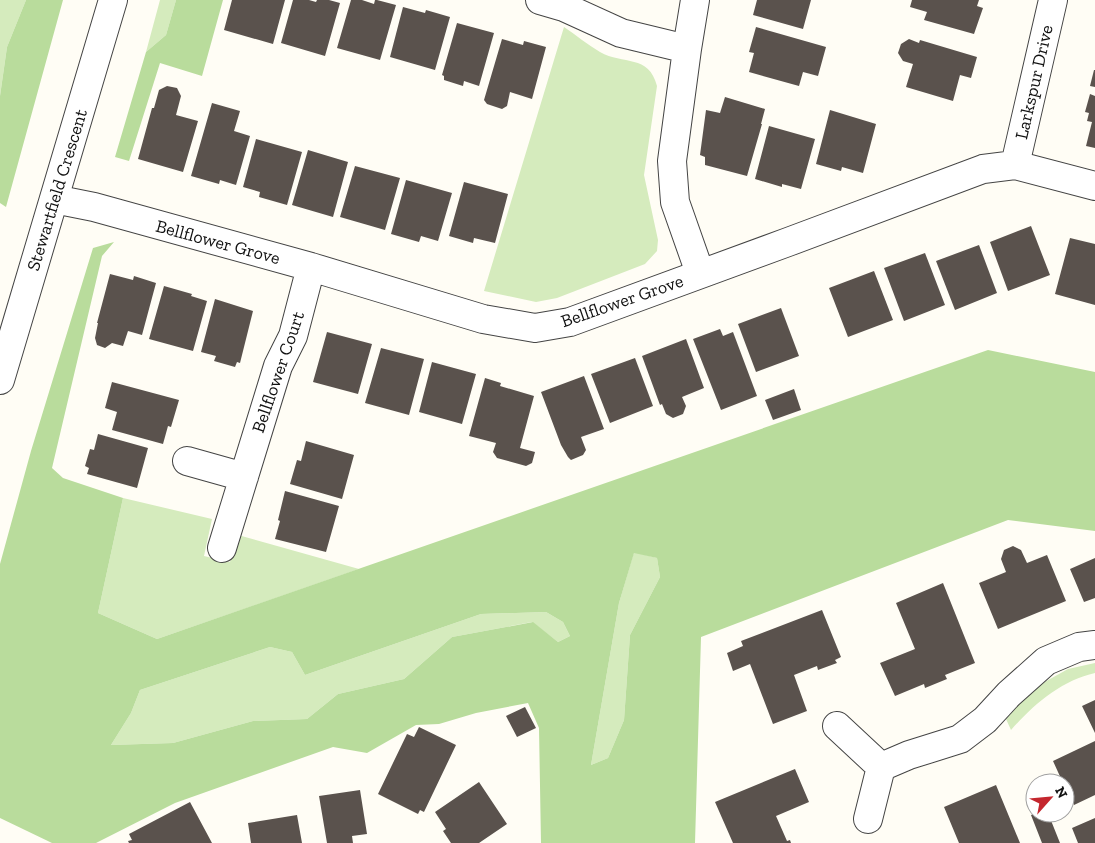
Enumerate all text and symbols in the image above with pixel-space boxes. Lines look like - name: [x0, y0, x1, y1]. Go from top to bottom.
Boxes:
- street label: Larkspur Drive: [1010, 23, 1058, 141]
- street label: Stewartfield Crescent: [22, 106, 92, 274]
- street label: Bellflower Grove: [153, 215, 283, 269]
- street label: Bellflower Grove: [558, 270, 686, 332]
- street label: Bellflower Court: [247, 308, 309, 436]
- north arrow: [1025, 773, 1075, 823]
- text: N: [1051, 784, 1071, 801]

